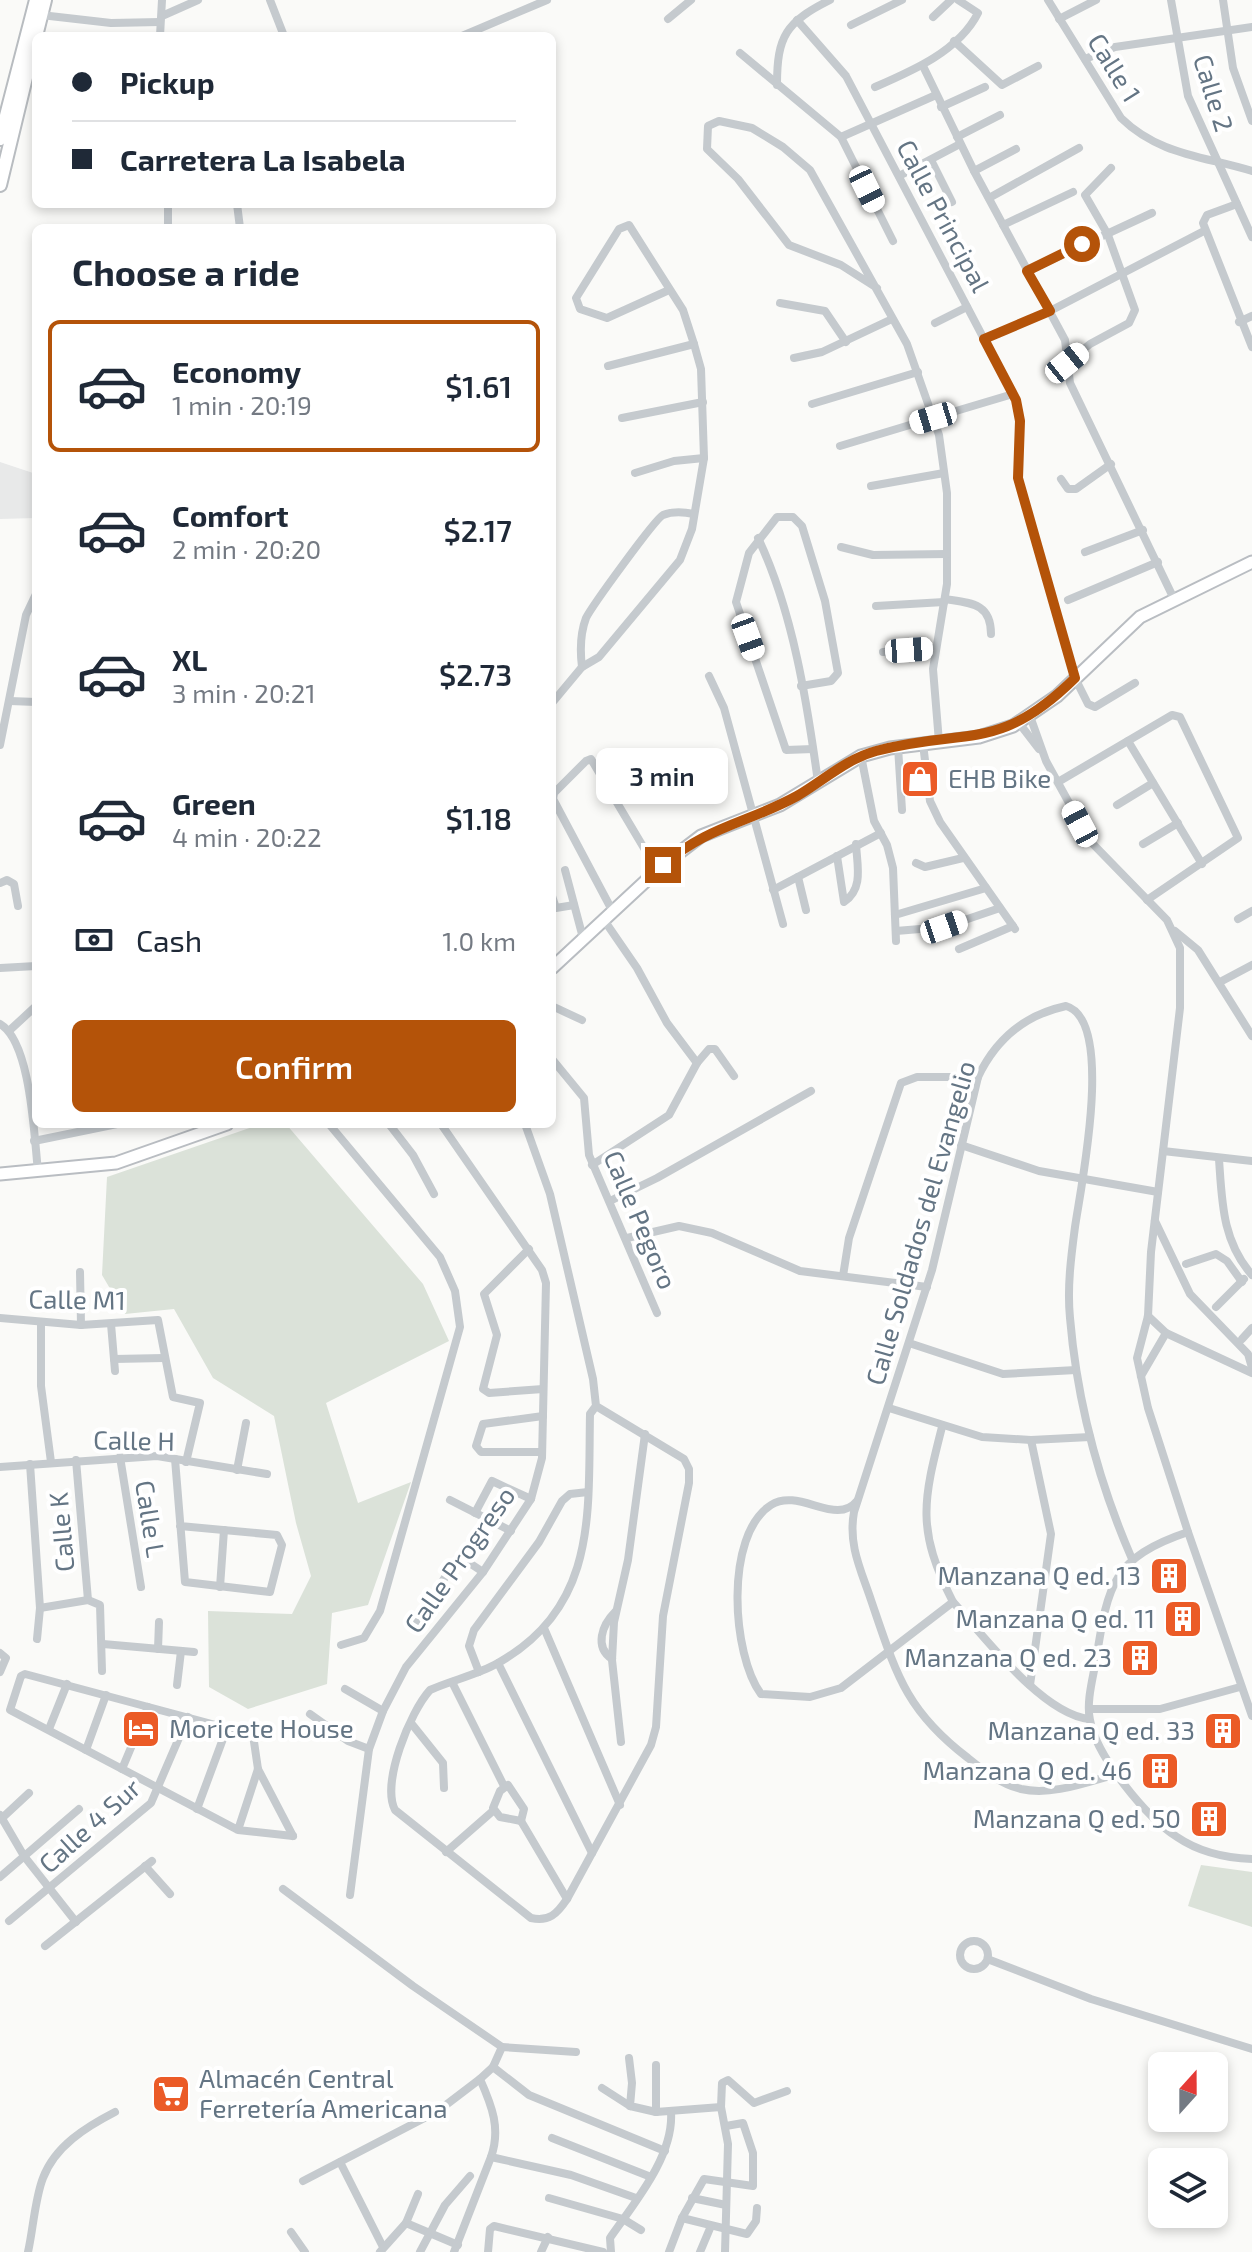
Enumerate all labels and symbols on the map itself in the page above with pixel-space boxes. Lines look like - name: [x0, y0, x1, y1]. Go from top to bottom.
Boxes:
- street label: Calle 1: [1082, 27, 1148, 107]
- street label: Calle 2: [1188, 50, 1241, 135]
- street label: Calle Principal: [891, 134, 998, 297]
- car: [846, 162, 888, 216]
- route start: [1064, 226, 1100, 262]
- car: [1041, 339, 1093, 387]
- car: [907, 400, 959, 436]
- car: [729, 610, 767, 664]
- car: [884, 636, 934, 664]
- callout: 3 min: [597, 749, 729, 805]
- shop icon: EHB Bike: [899, 758, 941, 800]
- place label: EHB Bike: [948, 762, 1051, 793]
- car: [1058, 797, 1102, 851]
- route end: [645, 847, 681, 883]
- car: [917, 908, 971, 946]
- street label: Calle Soldados del Evangelio: [858, 1057, 981, 1388]
- street label: Calle Pegoro: [598, 1145, 684, 1293]
- street label: Calle M1: [28, 1282, 126, 1315]
- street label: Calle H: [93, 1423, 175, 1456]
- street label: Calle L: [130, 1478, 173, 1560]
- street label: Calle Progreso: [397, 1480, 521, 1638]
- street label: Calle K: [42, 1491, 79, 1573]
- building icon: Manzana Q ed. 13: [1148, 1555, 1190, 1597]
- place label: Manzana Q ed. 13: [937, 1559, 1141, 1590]
- building icon: Manzana Q ed. 11: [1162, 1598, 1204, 1640]
- place label: Manzana Q ed. 11: [956, 1602, 1155, 1633]
- building icon: Manzana Q ed. 23: [1119, 1637, 1161, 1679]
- place label: Manzana Q ed. 23: [904, 1641, 1112, 1672]
- hotel icon: Moricete House: [120, 1708, 162, 1750]
- building icon: Manzana Q ed. 33: [1202, 1710, 1244, 1752]
- place label: Moricete House: [169, 1712, 354, 1743]
- place label: Manzana Q ed. 33: [987, 1714, 1195, 1745]
- building icon: Manzana Q ed. 46: [1139, 1750, 1181, 1792]
- place label: Manzana Q ed. 46: [922, 1754, 1132, 1785]
- street label: Calle 4 Sur: [32, 1771, 146, 1879]
- building icon: Manzana Q ed. 50: [1188, 1798, 1230, 1840]
- place label: Manzana Q ed. 50: [973, 1802, 1181, 1833]
- north arrow: [1148, 2052, 1228, 2132]
- place label: Almacén Central Ferretería Americana: [199, 2062, 447, 2123]
- supermarket icon: Almacén Central Ferretería Americana: [150, 2073, 192, 2115]

